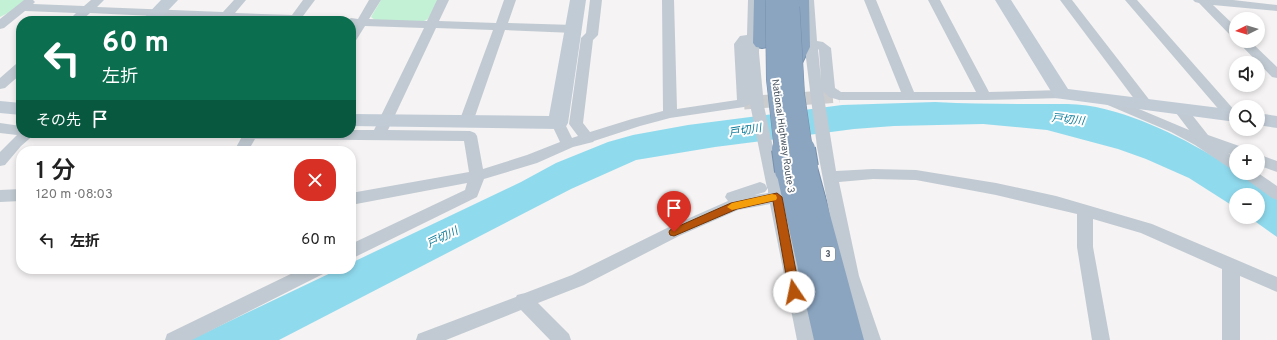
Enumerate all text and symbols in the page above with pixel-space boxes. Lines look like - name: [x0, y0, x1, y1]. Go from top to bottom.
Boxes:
- north arrow: [1229, 12, 1265, 48]
- map controls: [1229, 12, 1265, 224]
- text: 60 m: [102, 26, 169, 62]
- icon: left: [36, 32, 88, 84]
- button: sound: [1229, 56, 1265, 92]
- text: 左折: [102, 66, 138, 89]
- street label: National Highway Route 3: [768, 78, 797, 194]
- button: search: [1229, 100, 1265, 136]
- icon: arrive: [89, 108, 111, 130]
- water label: 戸切川: [1051, 111, 1086, 129]
- text: その先: [36, 112, 81, 131]
- water label: 戸切川: [728, 121, 764, 140]
- button: +: [1229, 144, 1265, 180]
- text: 1 分: [36, 157, 75, 187]
- button: close: [294, 159, 336, 201]
- text: 120 m · 08:03: [36, 187, 113, 203]
- button: −: [1229, 188, 1265, 224]
- pin: [657, 191, 691, 232]
- icon: arrive: [663, 197, 685, 219]
- water label: 戸切川: [425, 224, 461, 251]
- icon: left: [36, 229, 58, 251]
- text: 60 m: [301, 231, 336, 250]
- text: 左折: [70, 233, 100, 252]
- road number: 3: [821, 247, 835, 261]
- position arrow: [773, 271, 815, 313]

